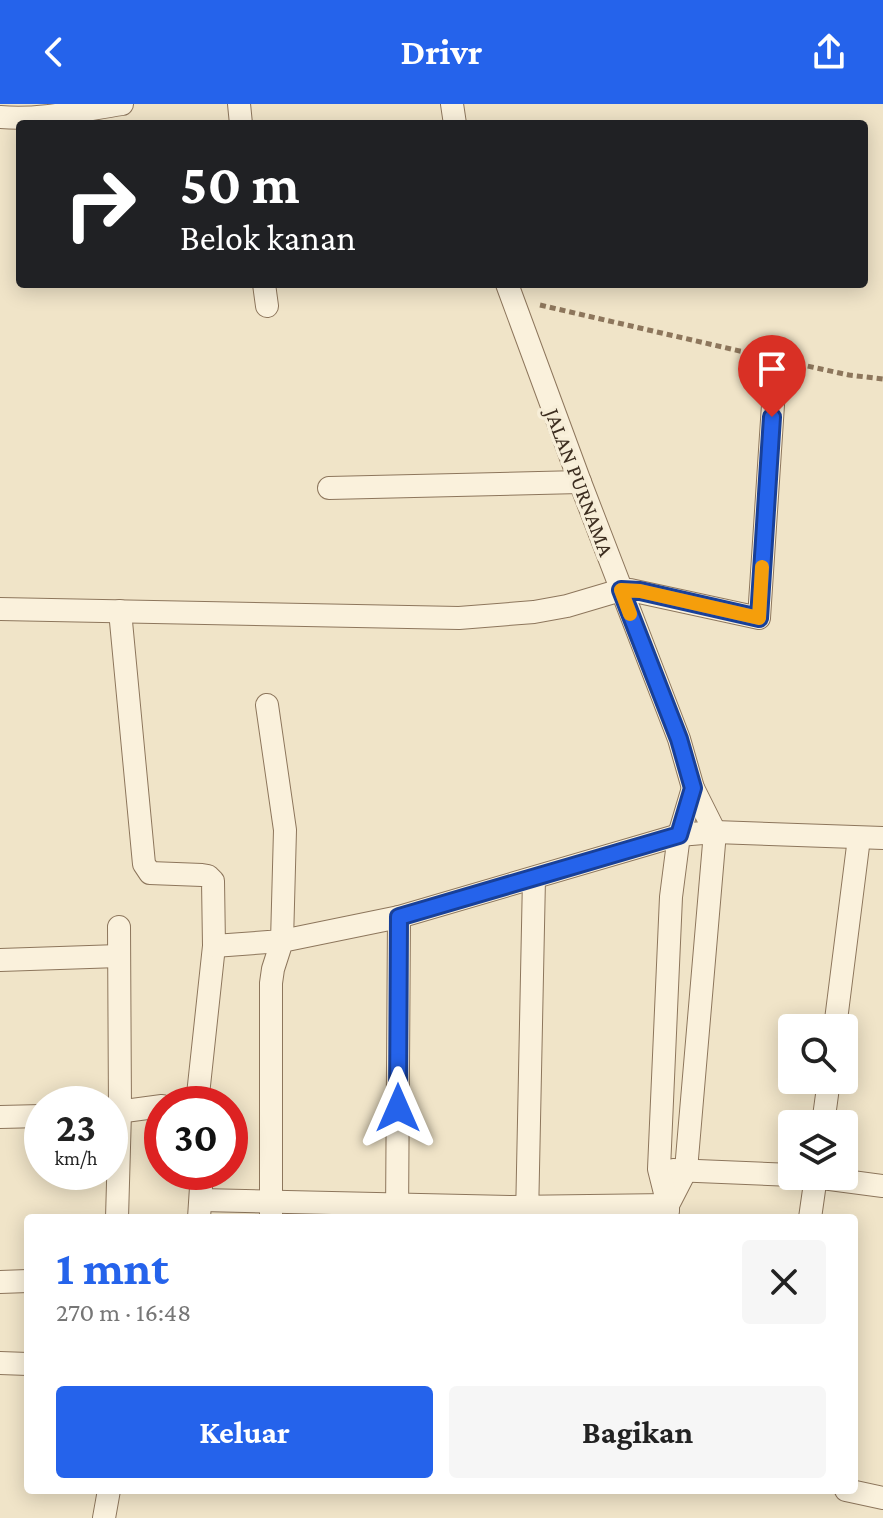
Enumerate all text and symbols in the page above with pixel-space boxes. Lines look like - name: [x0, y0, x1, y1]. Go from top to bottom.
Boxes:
- icon: back: [32, 30, 76, 74]
- icon: share: [807, 30, 851, 74]
- text: Drivr: [401, 32, 482, 72]
- icon: right: [48, 152, 152, 256]
- text: 50 m: [180, 153, 300, 215]
- text: Belok kanan: [180, 218, 356, 258]
- pin: [738, 335, 806, 417]
- icon: arrive: [750, 347, 794, 391]
- street label: JALAN PURNAMA: [539, 403, 619, 560]
- map controls: [778, 1014, 858, 1190]
- button: search: [778, 1014, 858, 1094]
- position arrow: [356, 1066, 440, 1150]
- speed limit sign: 30: [144, 1086, 248, 1190]
- text: 23: [56, 1105, 96, 1150]
- button: layers: [778, 1110, 858, 1190]
- text: km/h: [54, 1147, 98, 1169]
- button: close: [742, 1240, 826, 1324]
- text: 1 mnt: [56, 1241, 169, 1294]
- text: 270 m · 16:48: [56, 1298, 191, 1327]
- button: Keluar: [56, 1386, 433, 1478]
- button: Bagikan: [449, 1386, 826, 1478]

